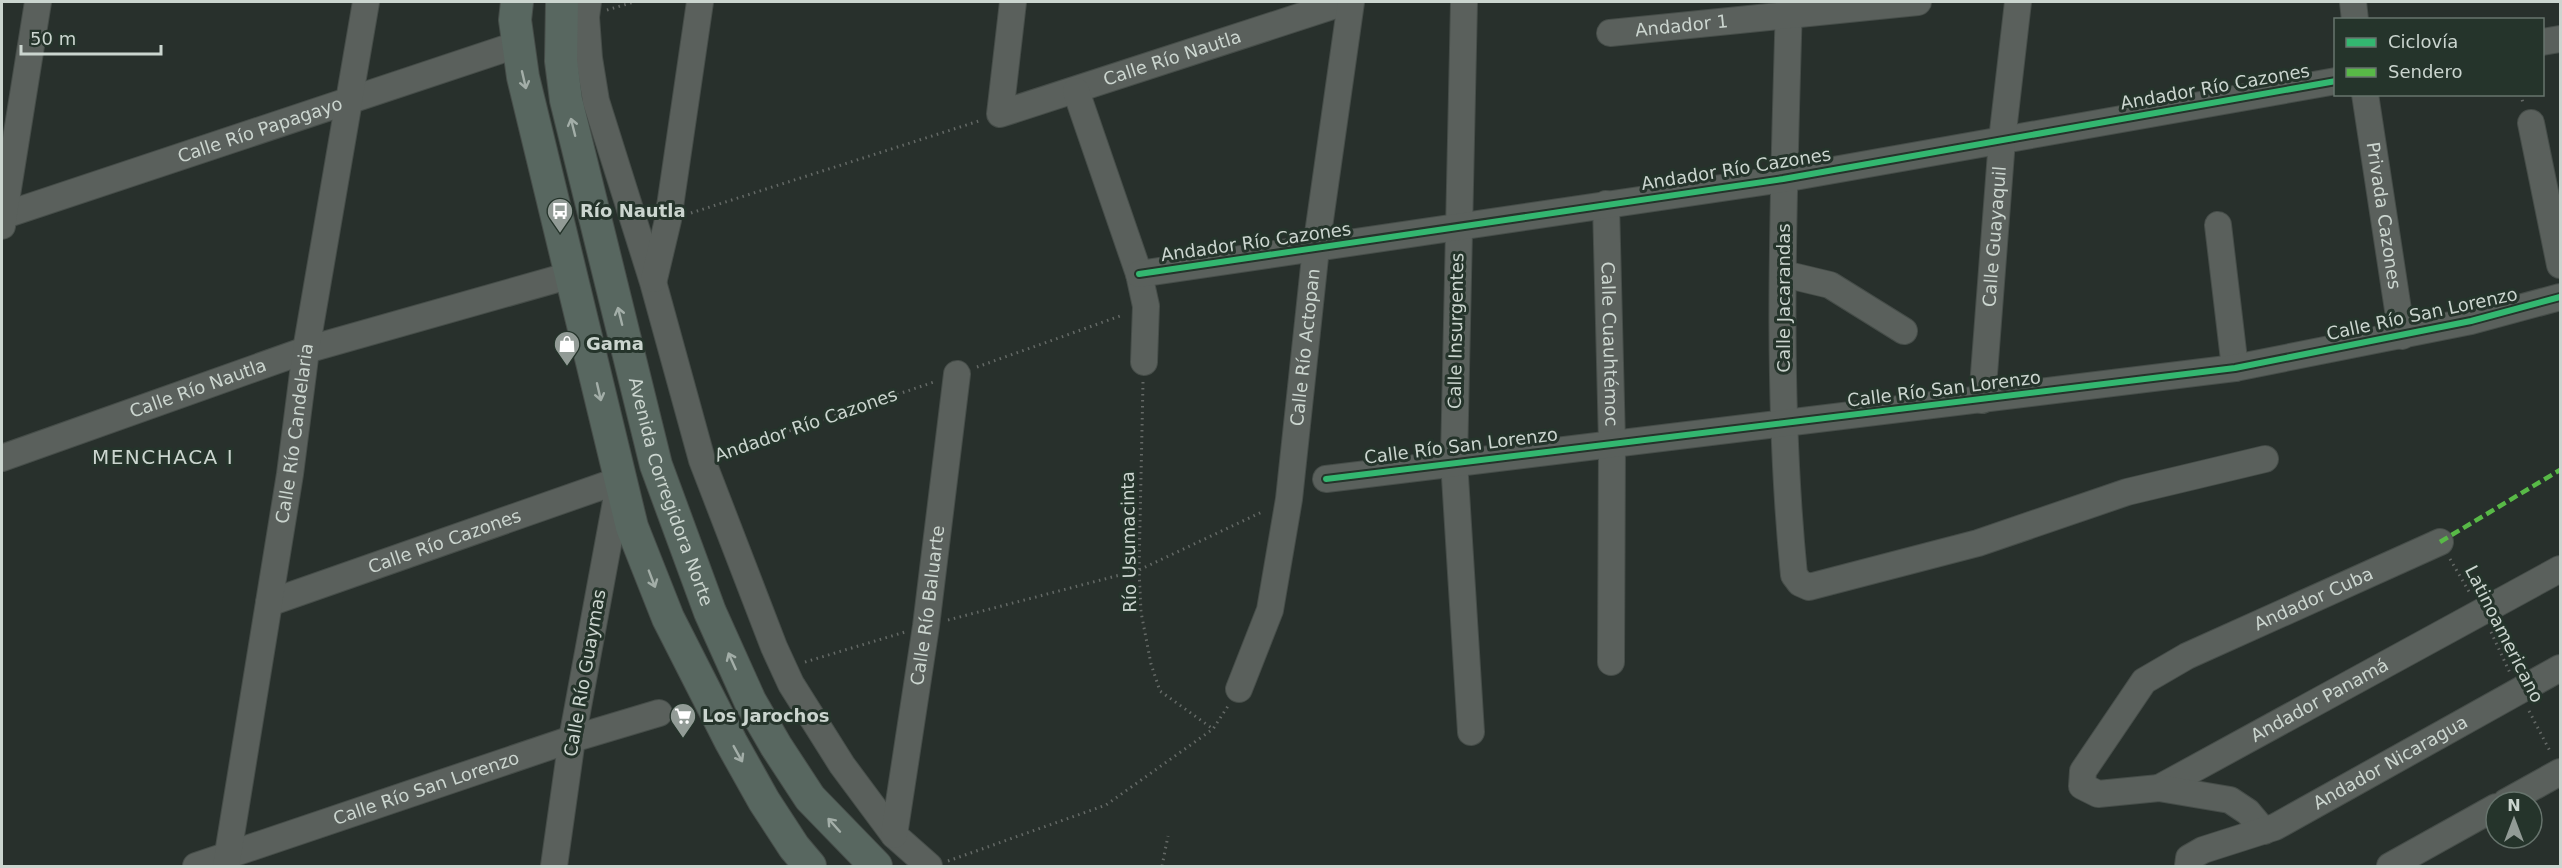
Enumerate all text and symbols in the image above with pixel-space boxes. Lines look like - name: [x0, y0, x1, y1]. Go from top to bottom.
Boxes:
- street label: Andador 1: [1634, 10, 1729, 40]
- scale bar: [21, 18, 160, 56]
- legend: [2334, 18, 2544, 96]
- street label: Calle Río Nautla: [1101, 25, 1244, 90]
- text: 50 m: [30, 28, 76, 49]
- text: Ciclovía: [2388, 31, 2458, 52]
- street label: Andador Río Cazones: [2119, 60, 2311, 114]
- text: Sendero: [2388, 61, 2462, 82]
- one-way arrow: [518, 70, 530, 89]
- street label: Calle Río Papagayo: [175, 92, 345, 167]
- one-way arrow: [566, 118, 578, 137]
- street label: Privada Cazones: [2362, 140, 2406, 291]
- street label: Andador Río Cazones: [1640, 143, 1832, 194]
- street label: Calle Guayaquil: [1978, 165, 2010, 308]
- bus stop icon: Río Nautla: [545, 196, 575, 234]
- place label: Río Nautla: [580, 200, 686, 221]
- street label: Andador Río Cazones: [1159, 218, 1352, 265]
- street label: Calle Jacarandas: [1773, 223, 1794, 373]
- street label: Calle Insurgentes: [1444, 253, 1467, 409]
- street label: Calle Cuauhtémoc: [1597, 261, 1623, 427]
- street label: Calle Río Actopan: [1286, 267, 1324, 427]
- street label: Calle Río San Lorenzo: [2324, 283, 2519, 344]
- one-way arrow: [613, 307, 625, 326]
- shop icon: Gama: [552, 329, 582, 367]
- place label: Gama: [586, 333, 644, 354]
- street label: Calle Río Candelaria: [271, 342, 317, 525]
- street label: Calle Río Nautla: [127, 354, 269, 422]
- street label: Calle Río San Lorenzo: [1846, 366, 2042, 411]
- street label: Avenida Corregidora Norte: [625, 375, 718, 609]
- one-way arrow: [593, 382, 605, 401]
- street label: Andador Río Cazones: [712, 383, 900, 466]
- street label: Calle Río San Lorenzo: [1363, 423, 1559, 468]
- district label: MENCHACA I: [92, 445, 234, 469]
- street label: Río Usumacinta: [1117, 471, 1140, 613]
- street label: Calle Río Cazones: [365, 505, 524, 577]
- street label: Calle Río Baluarte: [906, 524, 948, 687]
- street label: Latinoamericano: [2461, 562, 2548, 706]
- street label: Andador Cuba: [2251, 563, 2376, 634]
- one-way arrow: [648, 569, 659, 588]
- street label: Calle Río Guaymas: [559, 588, 610, 758]
- one-way arrow: [725, 652, 737, 670]
- street label: Andador Panamá: [2247, 654, 2392, 746]
- supermarket icon: Los Jarochos: [668, 701, 698, 739]
- place label: Los Jarochos: [702, 705, 829, 726]
- street label: Andador Nicaragua: [2309, 711, 2471, 814]
- one-way arrow: [732, 745, 744, 762]
- street label: Calle Río San Lorenzo: [330, 747, 522, 829]
- north arrow: [2484, 790, 2544, 850]
- text: N: [2507, 796, 2521, 815]
- one-way arrow: [827, 818, 841, 833]

